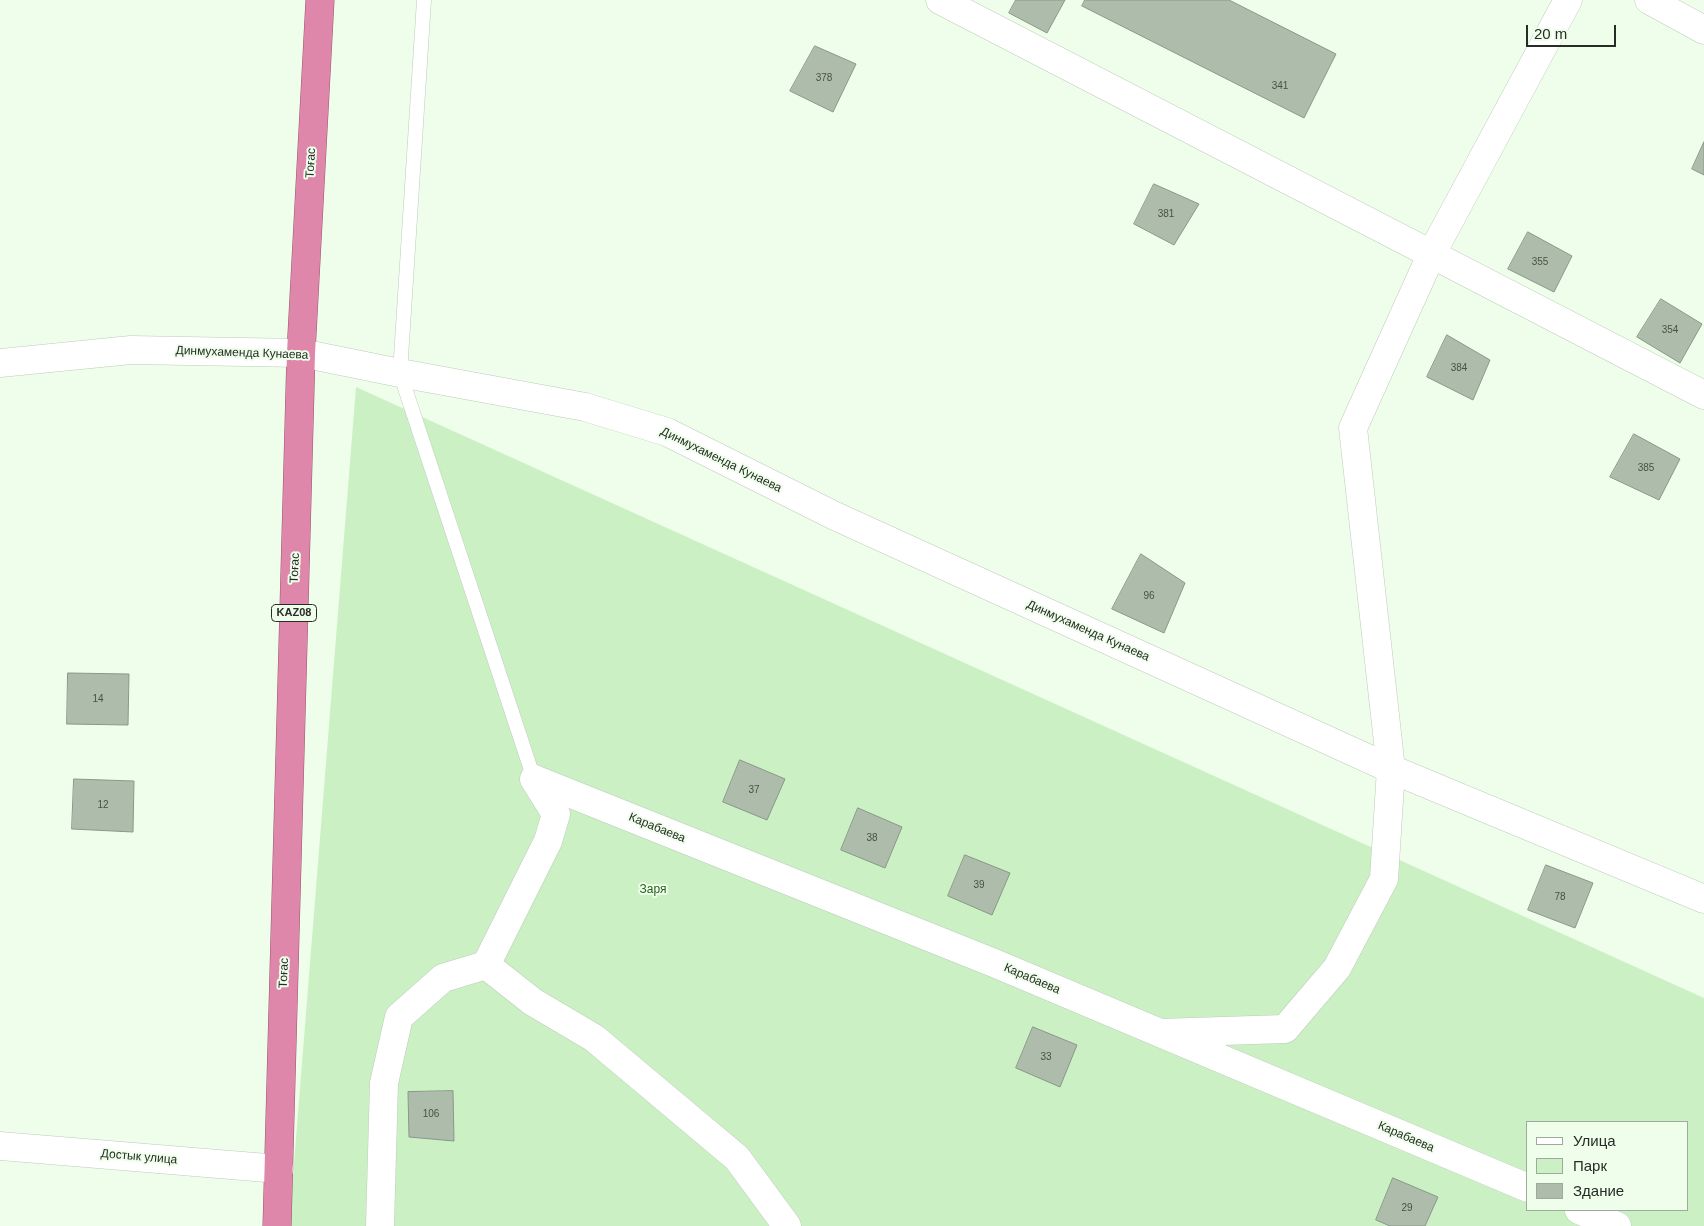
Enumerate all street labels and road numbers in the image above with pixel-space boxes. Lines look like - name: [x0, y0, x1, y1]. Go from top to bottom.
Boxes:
- street label: Тоғас: [303, 148, 319, 178]
- street label: Динмухаменда Кунаева: [175, 343, 309, 363]
- street label: Динмухаменда Кунаева: [658, 424, 784, 496]
- street label: Тоғас: [287, 553, 303, 583]
- street label: Динмухаменда Кунаева: [1024, 597, 1152, 665]
- road number: KAZ08: [272, 604, 316, 622]
- street label: Карабаева: [627, 810, 687, 846]
- street label: Тоғас: [276, 958, 292, 988]
- street label: Карабаева: [1002, 961, 1062, 997]
- street label: Карабаева: [1376, 1119, 1436, 1155]
- street label: Достык улица: [100, 1146, 178, 1168]

